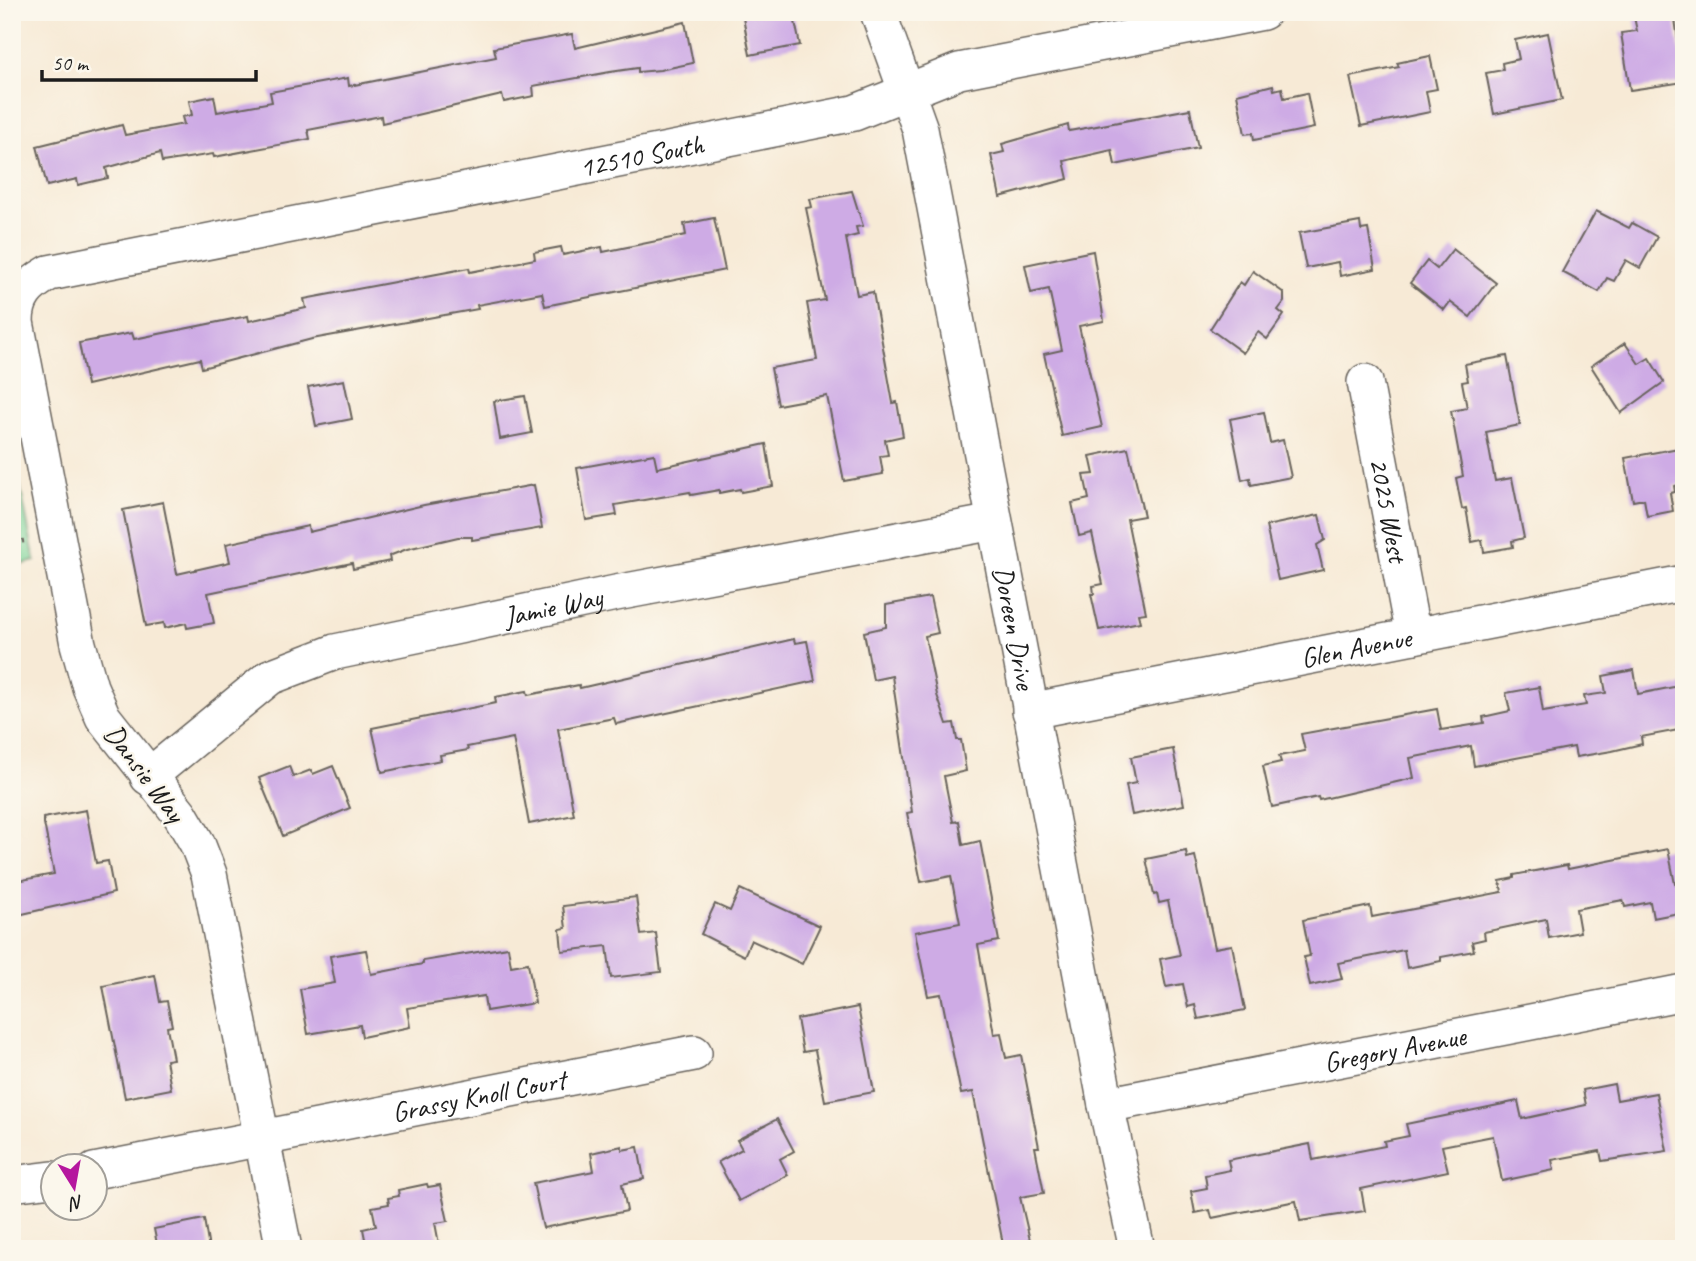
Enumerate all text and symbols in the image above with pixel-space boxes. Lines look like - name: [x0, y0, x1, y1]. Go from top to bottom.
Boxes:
- scale bar: [42, 38, 256, 82]
- text: 50 m: [52, 50, 90, 76]
- street label: 12510 South: [576, 126, 708, 185]
- street label: 2025 West: [1362, 455, 1417, 568]
- street label: Doreen Drive: [986, 563, 1044, 694]
- street label: Jamie Way: [499, 578, 607, 634]
- street label: Glen Avenue: [1298, 619, 1416, 675]
- street label: Dansie Way: [97, 717, 195, 831]
- street label: Gregory Avenue: [1321, 1017, 1470, 1080]
- street label: Grassy Knoll Court: [389, 1061, 572, 1129]
- north arrow: [38, 1152, 108, 1222]
- text: N: [66, 1190, 85, 1216]

